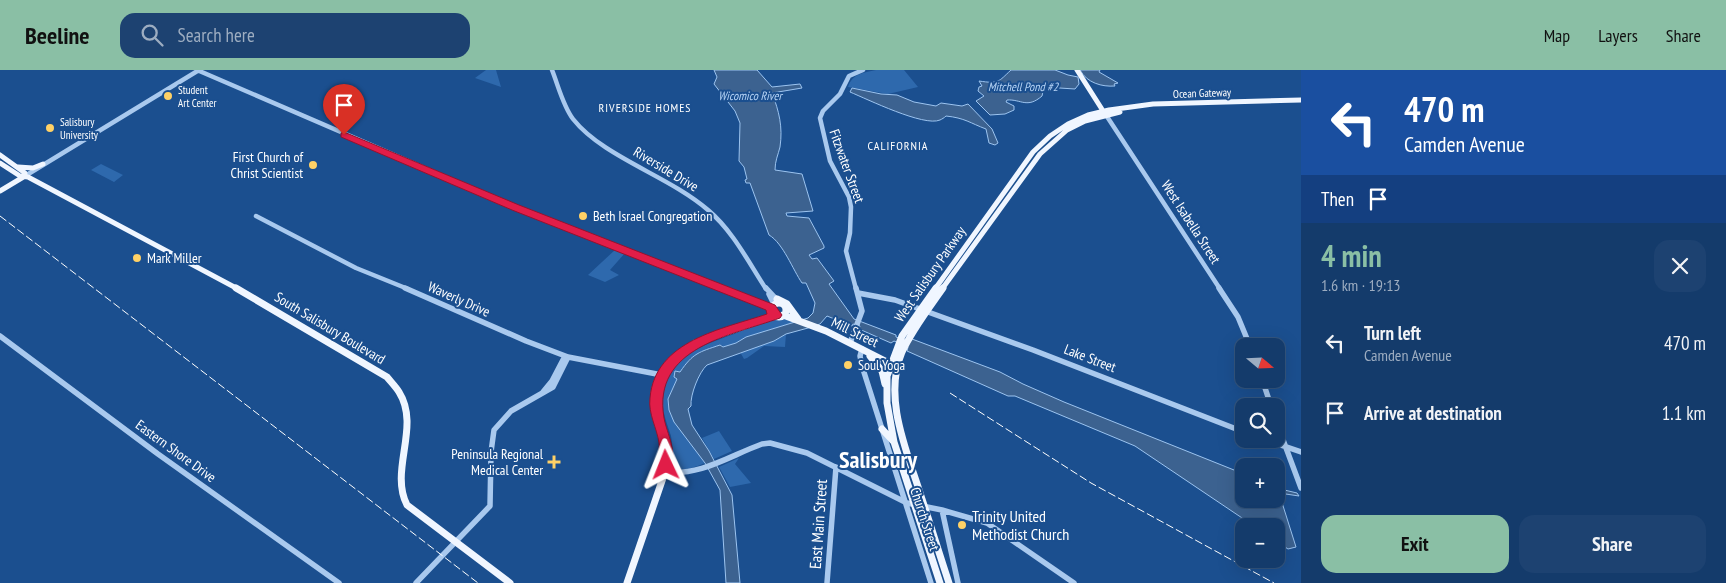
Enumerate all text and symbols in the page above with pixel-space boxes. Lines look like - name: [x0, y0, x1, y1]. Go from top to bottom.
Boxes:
- search box: [120, 13, 470, 58]
- text: Beeline: [25, 20, 90, 51]
- icon: search: [138, 21, 166, 49]
- text: Search here: [178, 23, 255, 47]
- text: Map: [1544, 24, 1570, 47]
- text: Layers: [1598, 24, 1638, 47]
- text: Share: [1666, 24, 1701, 47]
- water label: Mitchell Pond #2: [988, 79, 1060, 94]
- place label: Student Art Center: [178, 83, 216, 110]
- pin: [323, 84, 365, 135]
- street label: Ocean Gateway: [1173, 85, 1232, 101]
- text: 470 m: [1404, 86, 1485, 132]
- water label: Wicomico River: [718, 88, 783, 103]
- marker: Student Art Center: [162, 90, 174, 102]
- icon: left: [1321, 90, 1386, 155]
- icon: arrive: [330, 91, 358, 119]
- district label: RIVERSIDE HOMES: [599, 100, 691, 115]
- place label: Salisbury University: [60, 115, 99, 142]
- marker: Salisbury University: [44, 122, 56, 134]
- street label: Fitzwater Street: [825, 127, 869, 205]
- text: Camden Avenue: [1404, 130, 1525, 158]
- district label: CALIFORNIA: [868, 138, 928, 153]
- street label: Riverside Drive: [630, 143, 702, 196]
- place label: First Church of Christ Scientist: [231, 148, 303, 182]
- marker: First Church of Christ Scientist: [307, 159, 319, 171]
- street label: West Isabella Street: [1157, 177, 1225, 267]
- icon: arrive: [1364, 185, 1392, 213]
- text: Then: [1321, 187, 1354, 211]
- place label: Beth Israel Congregation: [593, 207, 712, 225]
- marker: Beth Israel Congregation: [577, 210, 589, 222]
- street label: West Salisbury Parkway: [890, 222, 970, 325]
- text: 4 min: [1321, 236, 1382, 275]
- button: close: [1654, 240, 1706, 292]
- place label: Mark Miller: [147, 249, 202, 267]
- marker: Mark Miller: [131, 252, 143, 264]
- text: 1.6 km · 19:13: [1321, 275, 1401, 295]
- street label: Waverly Drive: [425, 277, 493, 321]
- street label: South Salisbury Boulevard: [271, 288, 389, 368]
- street label: Mill Street: [828, 313, 882, 351]
- text: Turn left: [1364, 321, 1421, 345]
- icon: left: [1321, 329, 1349, 357]
- text: 470 m: [1664, 331, 1706, 355]
- north arrow: [1235, 338, 1285, 388]
- map controls: [1235, 338, 1285, 568]
- street label: Lake Street: [1061, 340, 1119, 376]
- text: Camden Avenue: [1364, 345, 1452, 365]
- place label: Soul Yoga: [858, 356, 905, 374]
- marker: Soul Yoga: [842, 359, 854, 371]
- button: search: [1235, 398, 1285, 448]
- icon: arrive: [1321, 399, 1349, 427]
- text: Arrive at destination: [1364, 401, 1502, 425]
- text: 1.1 km: [1662, 401, 1706, 425]
- street label: Eastern Shore Drive: [132, 416, 220, 486]
- position arrow: [639, 438, 691, 490]
- district label: Salisbury: [839, 444, 917, 475]
- place label: Peninsula Regional Medical Center: [451, 445, 544, 479]
- marker: Peninsula Regional Medical Center: [547, 455, 561, 469]
- button: +: [1235, 458, 1285, 508]
- street label: East Main Street: [805, 478, 831, 570]
- street label: Church Street: [906, 485, 944, 553]
- place label: Trinity United Methodist Church: [972, 506, 1069, 544]
- button: Exit: [1321, 515, 1509, 573]
- button: Share: [1519, 515, 1706, 573]
- button: −: [1235, 518, 1285, 568]
- marker: Trinity United Methodist Church: [956, 519, 968, 531]

